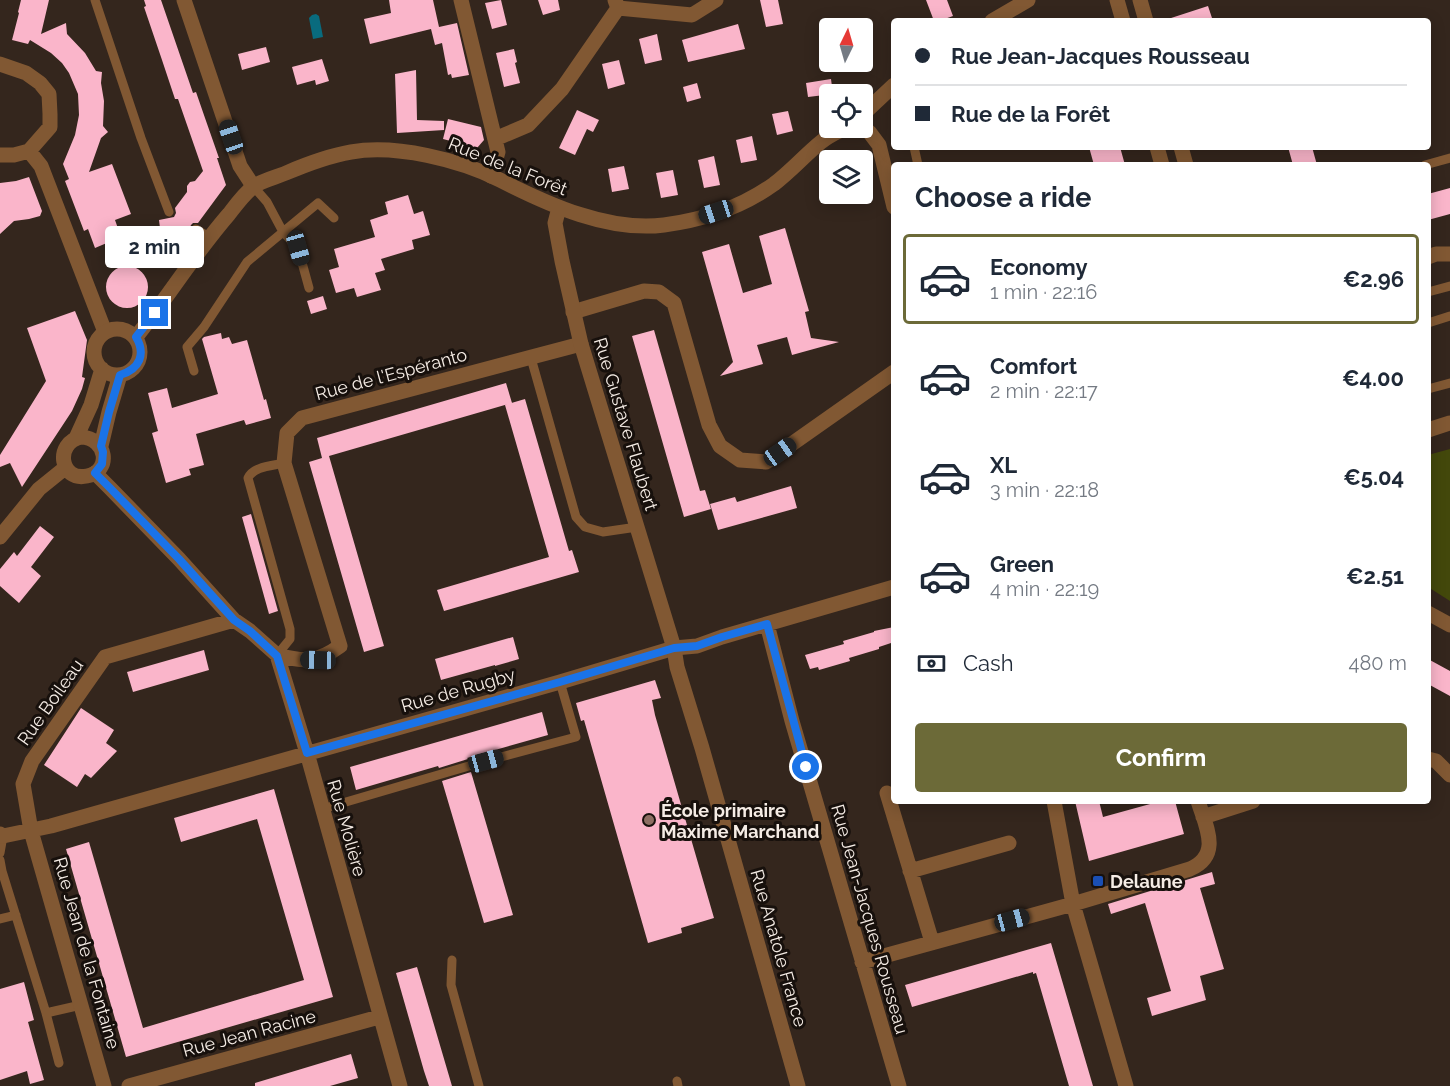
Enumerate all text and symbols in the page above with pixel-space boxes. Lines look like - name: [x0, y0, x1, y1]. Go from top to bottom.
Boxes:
- north arrow: [819, 18, 873, 72]
- map controls: [819, 18, 873, 204]
- text: Rue Jean-Jacques Rousseau: [951, 43, 1250, 69]
- button: locate: [819, 84, 873, 138]
- text: Rue de la Forêt: [951, 101, 1110, 127]
- car: [217, 117, 245, 157]
- street label: Rue de la Forêt: [445, 133, 571, 199]
- button: layers: [819, 150, 873, 204]
- text: Choose a ride: [915, 182, 1091, 213]
- car: [696, 198, 736, 226]
- callout: 2 min: [106, 226, 204, 268]
- car: [284, 228, 312, 268]
- text: 2 min: [129, 235, 180, 259]
- icon: car: [918, 252, 972, 306]
- text: Economy: [990, 254, 1088, 280]
- text: €2.96: [1343, 266, 1404, 292]
- text: 1 min · 22:16: [990, 280, 1097, 304]
- route end: [141, 299, 168, 326]
- street label: Rue Gustave Flaubert: [590, 335, 662, 513]
- street label: Rue de l'Espéranto: [313, 344, 470, 404]
- icon: car: [918, 351, 972, 405]
- text: Comfort: [990, 353, 1077, 379]
- text: €4.00: [1342, 365, 1404, 391]
- text: 2 min · 22:17: [990, 379, 1098, 403]
- car: [760, 434, 800, 470]
- icon: car: [918, 450, 972, 504]
- text: XL: [990, 452, 1017, 478]
- text: €5.04: [1343, 464, 1404, 490]
- text: 3 min · 22:18: [990, 478, 1099, 502]
- icon: car: [918, 549, 972, 603]
- text: Green: [990, 551, 1054, 577]
- text: €2.51: [1346, 563, 1404, 589]
- text: 4 min · 22:19: [990, 577, 1099, 601]
- icon: cash: [915, 647, 948, 680]
- text: Cash: [963, 650, 1014, 676]
- car: [300, 651, 336, 669]
- text: 480 m: [1349, 651, 1407, 675]
- street label: Rue Boileau: [13, 655, 87, 749]
- street label: Rue de Rugby: [398, 664, 518, 716]
- button: Confirm: [915, 723, 1407, 792]
- car: [466, 748, 506, 774]
- route start: [792, 753, 819, 780]
- street label: Rue Molière: [323, 777, 371, 879]
- place label: École primaire Maxime Marchand: [661, 800, 819, 842]
- street label: Rue Jean-Jacques Rousseau: [827, 802, 913, 1036]
- marker: École primaire Maxime Marchand: [642, 813, 656, 827]
- street label: Rue Jean de la Fontaine: [50, 855, 125, 1052]
- street label: Rue Anatole France: [746, 867, 812, 1030]
- place label: Delaune: [1110, 871, 1183, 892]
- marker: Delaune: [1091, 874, 1105, 888]
- car: [992, 907, 1032, 933]
- street label: Rue Jean Racine: [180, 1005, 318, 1061]

